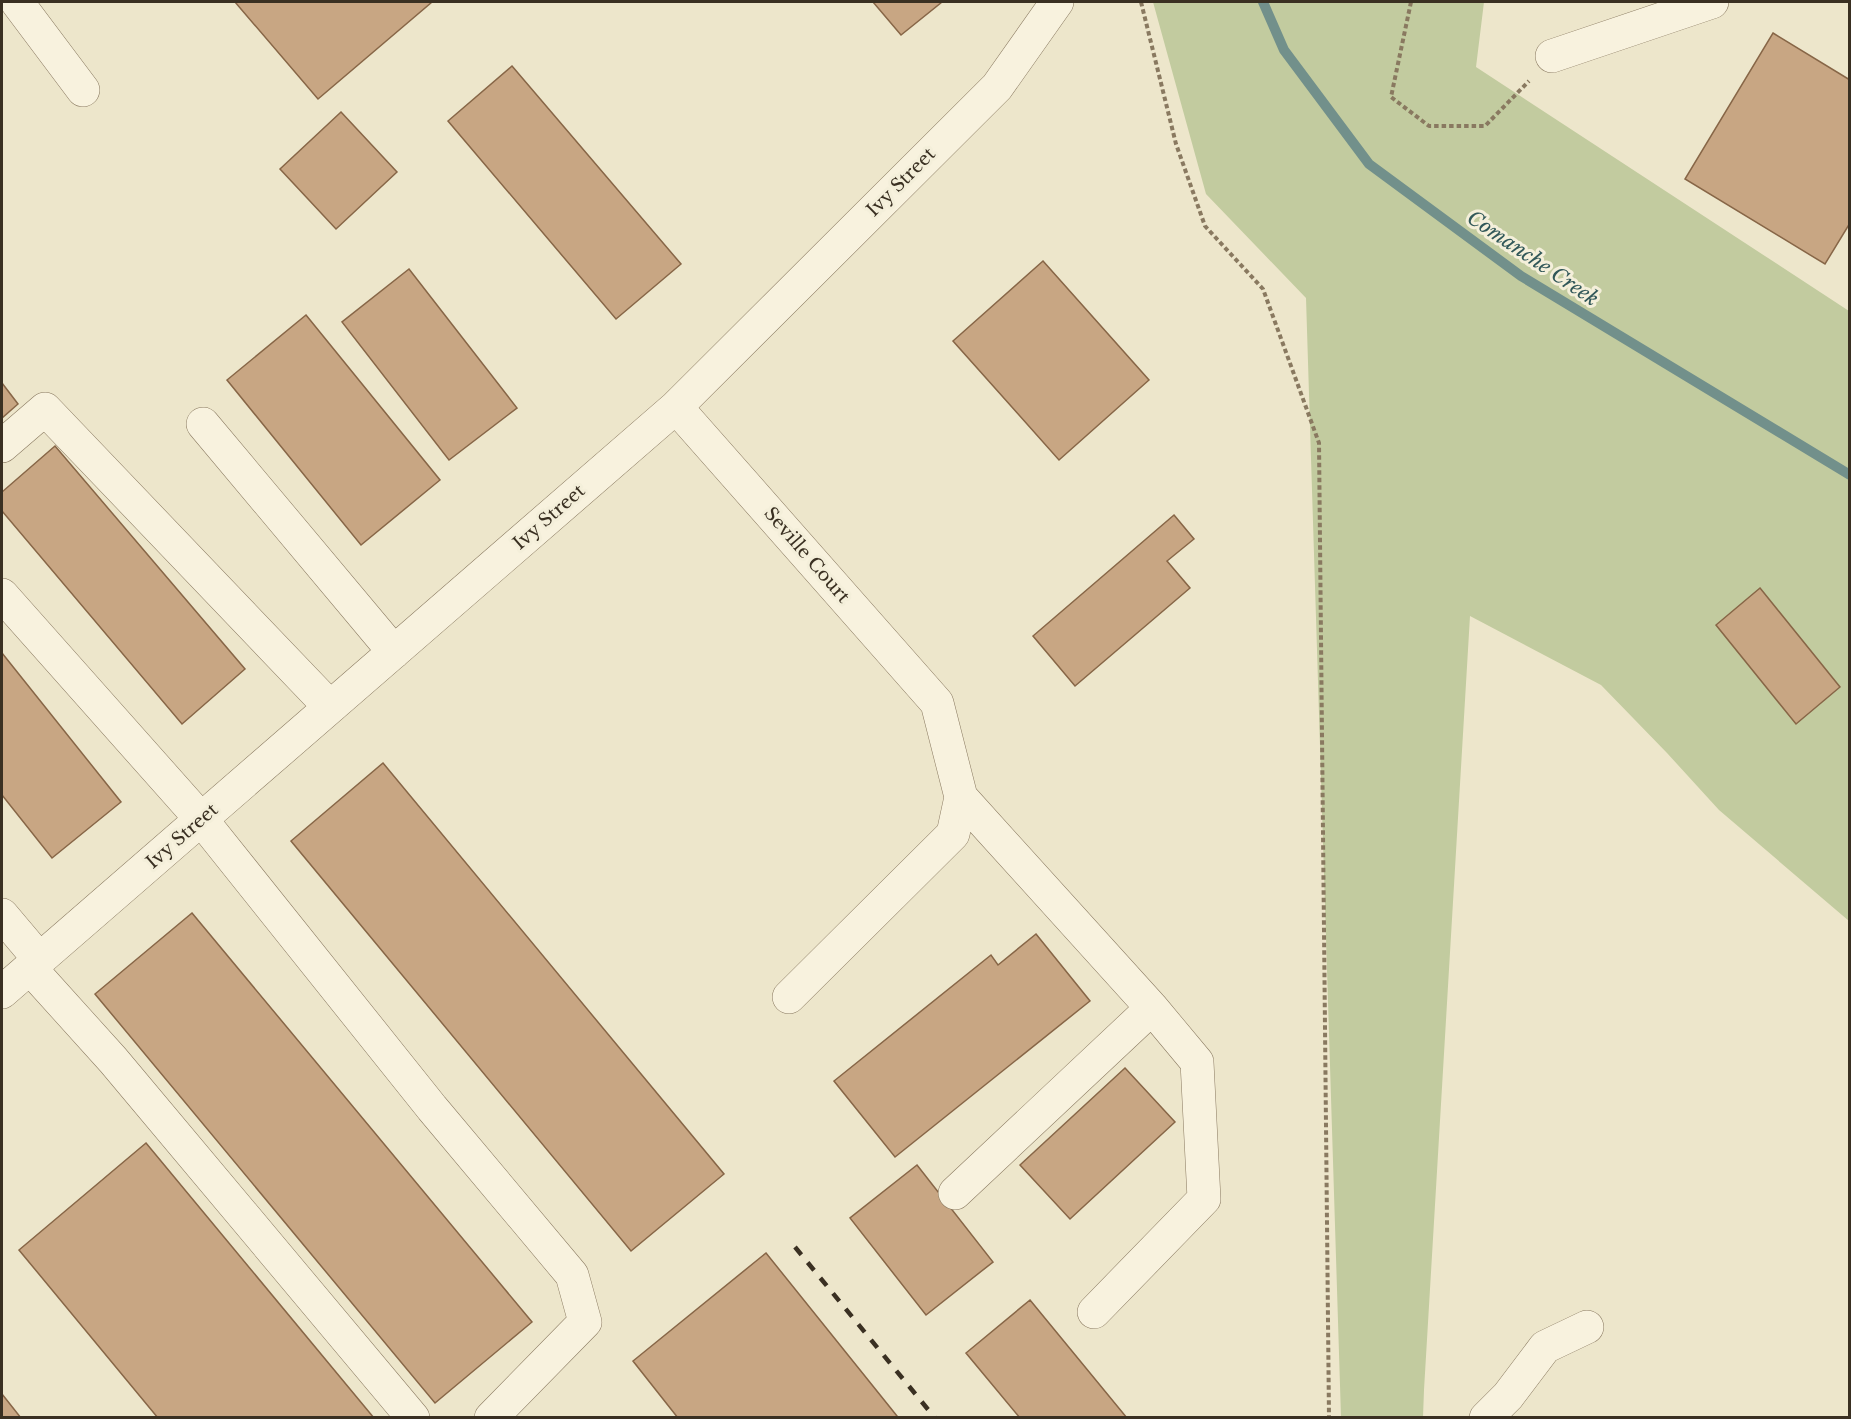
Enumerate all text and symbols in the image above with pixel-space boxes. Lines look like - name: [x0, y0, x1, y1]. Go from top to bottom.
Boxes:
- street label: Ivy Street: [862, 143, 940, 221]
- water label: Comanche Creek: [1463, 205, 1603, 311]
- street label: Ivy Street: [508, 480, 590, 554]
- street label: Seville Court: [759, 503, 855, 608]
- street label: Ivy Street: [141, 799, 223, 873]

